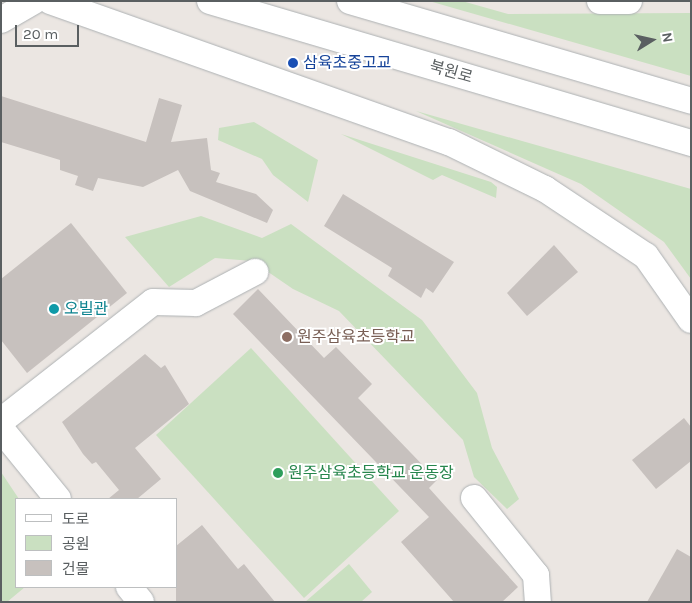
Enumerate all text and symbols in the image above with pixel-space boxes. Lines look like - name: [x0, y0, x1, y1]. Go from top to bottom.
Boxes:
- scale bar: [18, 15, 81, 47]
- north arrow: [627, 15, 677, 65]
- text: 20 m: [23, 25, 58, 43]
- text: N: [658, 31, 677, 44]
- place label: 삼육초중고교: [303, 53, 391, 73]
- marker: 삼육초중고교: [287, 57, 299, 69]
- street label: 북원로: [427, 57, 475, 87]
- place label: 오빌관: [64, 299, 108, 319]
- marker: 오빌관: [48, 303, 60, 315]
- place label: 원주삼육초등학교: [297, 327, 415, 347]
- marker: 원주삼육초등학교: [281, 331, 293, 343]
- place label: 원주삼육초등학교 운동장: [288, 463, 454, 483]
- marker: 원주삼육초등학교 운동장: [272, 467, 284, 479]
- legend: [15, 498, 178, 588]
- text: 도로: [62, 510, 90, 528]
- text: 공원: [62, 535, 90, 553]
- text: 건물: [62, 560, 90, 578]

